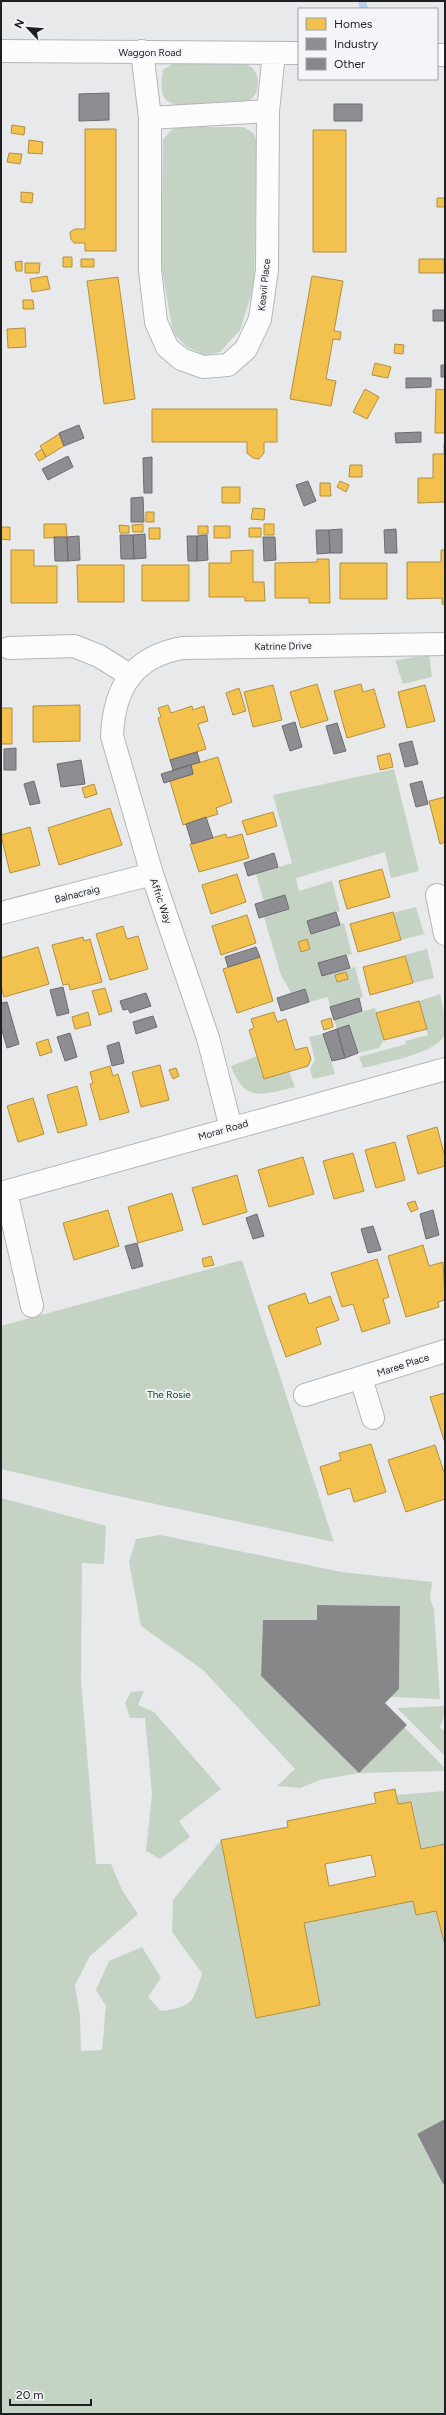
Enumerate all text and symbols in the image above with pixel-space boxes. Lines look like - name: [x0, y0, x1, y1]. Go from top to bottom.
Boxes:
- north arrow: [8, 8, 48, 48]
- legend: [298, 8, 438, 80]
- text: N: [12, 17, 27, 31]
- text: Homes: [334, 17, 373, 31]
- text: Industry: [334, 37, 379, 51]
- street label: Waggon Road: [119, 46, 182, 59]
- text: Other: [334, 57, 365, 71]
- street label: Keavil Place: [255, 258, 273, 312]
- street label: Katrine Drive: [254, 639, 312, 653]
- street label: Affric Way: [147, 877, 175, 926]
- street label: Balnacraig: [53, 882, 101, 906]
- street label: Morar Road: [196, 1117, 250, 1143]
- street label: Maree Place: [375, 1350, 431, 1380]
- park label: The Rosie: [147, 1388, 191, 1401]
- scale bar: [10, 2381, 91, 2407]
- text: 20 m: [16, 2388, 44, 2402]

